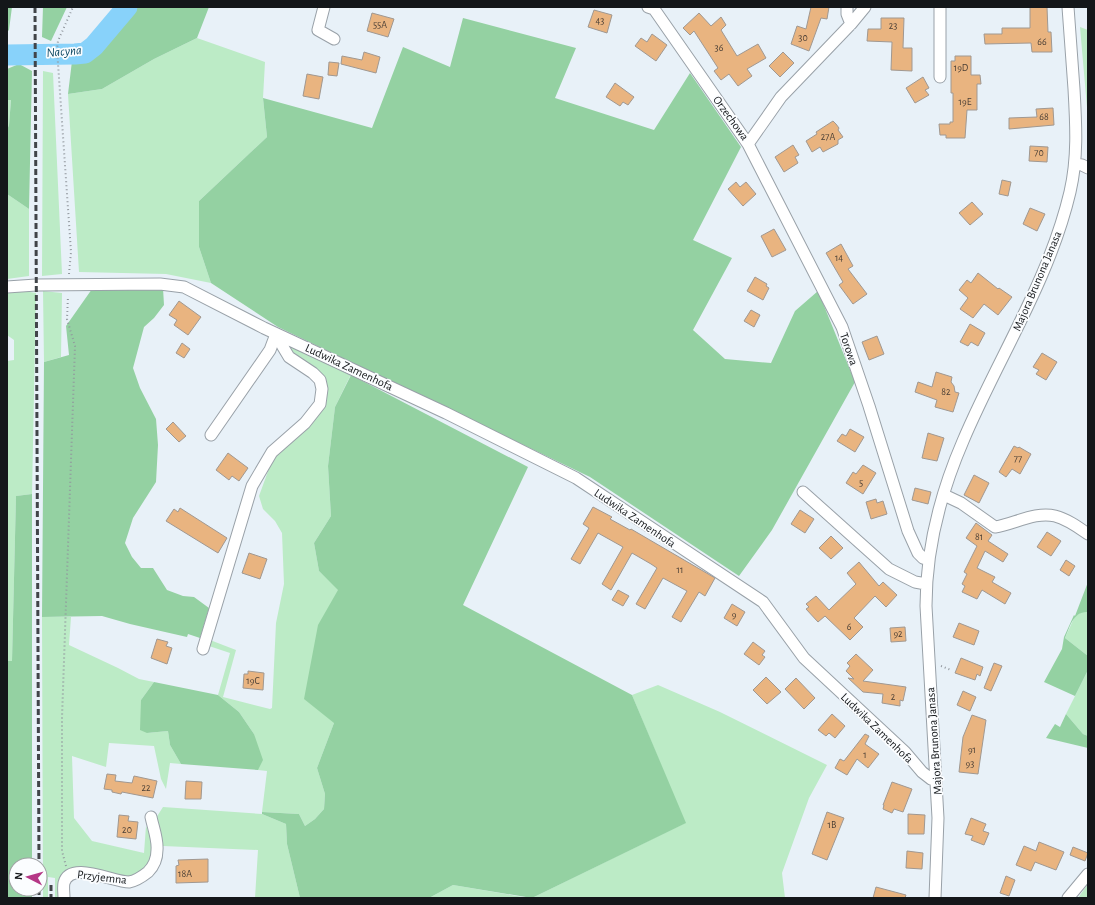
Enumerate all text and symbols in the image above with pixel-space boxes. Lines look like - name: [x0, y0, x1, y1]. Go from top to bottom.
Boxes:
- house number: 43: [596, 16, 604, 26]
- house number: 55A: [373, 20, 387, 30]
- house number: 23: [889, 21, 897, 31]
- house number: 30: [798, 33, 808, 43]
- house number: 66: [1037, 37, 1047, 47]
- house number: 36: [715, 43, 724, 53]
- water label: Nacyna: [46, 44, 83, 60]
- house number: 19D: [954, 63, 969, 73]
- street label: Orzechowa: [711, 94, 751, 143]
- house number: 19E: [959, 97, 972, 107]
- house number: 68: [1039, 112, 1049, 122]
- house number: 27A: [821, 132, 835, 142]
- house number: 70: [1034, 148, 1044, 158]
- street label: Majora Brunona Janasa: [1010, 229, 1065, 333]
- house number: 14: [835, 253, 843, 263]
- street label: Torowa: [838, 331, 860, 367]
- street label: Ludwika Zamenhofa: [303, 341, 395, 393]
- house number: 82: [941, 387, 951, 397]
- house number: 77: [1014, 454, 1022, 464]
- house number: 5: [859, 478, 863, 488]
- street label: Ludwika Zamenhofa: [592, 486, 678, 550]
- house number: 81: [975, 532, 983, 542]
- house number: 11: [677, 565, 683, 575]
- house number: 9: [732, 610, 737, 620]
- house number: 6: [847, 622, 852, 632]
- house number: 92: [893, 629, 903, 639]
- house number: 19C: [246, 676, 260, 686]
- street label: Majora Brunona Janasa: [924, 686, 945, 795]
- street label: Ludwika Zamenhofa: [839, 691, 916, 766]
- house number: 2: [891, 692, 896, 702]
- house number: 91: [968, 745, 976, 755]
- house number: 1: [863, 750, 867, 760]
- house number: 93: [966, 759, 974, 769]
- house number: 22: [141, 783, 151, 793]
- house number: 1B: [828, 820, 836, 830]
- house number: 20: [122, 825, 132, 835]
- north arrow: [8, 857, 48, 897]
- street label: Przyjemna: [76, 868, 128, 887]
- house number: 18A: [178, 869, 192, 879]
- text: N: [13, 872, 24, 880]

